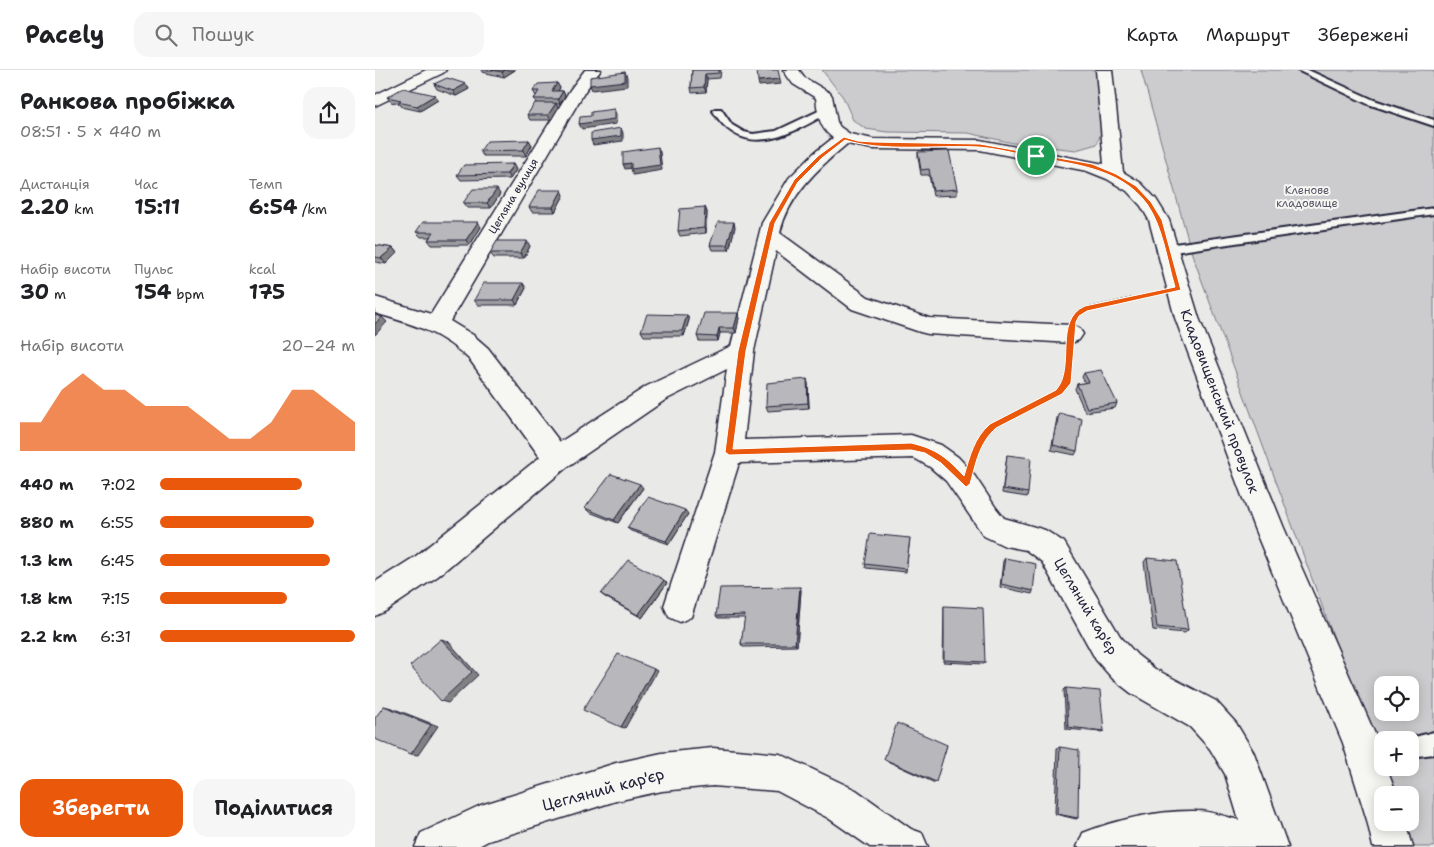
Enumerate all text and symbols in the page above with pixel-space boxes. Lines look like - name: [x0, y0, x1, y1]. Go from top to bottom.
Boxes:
- search box: [134, 12, 484, 57]
- text: Pacely: [25, 19, 104, 51]
- icon: search: [152, 21, 180, 49]
- text: Пошук: [192, 22, 254, 47]
- text: Карта: [1126, 23, 1178, 47]
- text: Маршрут: [1206, 23, 1290, 47]
- text: Збережені: [1318, 23, 1409, 47]
- text: Ранкова пробіжка: [20, 87, 235, 116]
- button: share: [303, 87, 355, 139]
- text: 08:51 · 5 × 440 m: [20, 121, 161, 142]
- pin: [1015, 135, 1057, 177]
- icon: arrive: [1022, 142, 1050, 170]
- street label: Цегляна вулиця: [485, 156, 542, 237]
- text: Дистанція: [20, 175, 90, 193]
- text: Час: [134, 175, 158, 193]
- text: Темп: [249, 175, 283, 193]
- park label: Кленове кладовище: [1276, 183, 1338, 211]
- text: 2.20: [20, 193, 69, 221]
- text: 15:11: [134, 193, 180, 221]
- text: 6:54: [249, 193, 297, 221]
- text: km: [69, 200, 94, 218]
- text: /km: [297, 200, 327, 218]
- text: Набір висоти: [20, 260, 111, 278]
- text: Пульс: [134, 260, 174, 278]
- text: kcal: [249, 260, 276, 278]
- text: 30: [20, 278, 49, 306]
- text: 154: [134, 278, 172, 306]
- text: 175: [249, 278, 285, 306]
- text: m: [49, 285, 66, 303]
- text: bpm: [172, 285, 204, 303]
- street label: Кладовищенський провулок: [1177, 306, 1264, 496]
- text: Набір висоти: [20, 335, 124, 356]
- text: 20–24 m: [281, 335, 355, 356]
- text: 440 m: [20, 474, 74, 495]
- text: 7:02: [100, 474, 136, 495]
- text: 880 m: [20, 512, 74, 533]
- text: 6:55: [100, 512, 134, 533]
- text: 1.3 km: [20, 550, 73, 571]
- text: 6:45: [100, 550, 135, 571]
- street label: Цегляний кар'єр: [1050, 554, 1122, 658]
- text: 1.8 km: [20, 588, 72, 609]
- text: 7:15: [100, 588, 130, 609]
- text: 2.2 km: [20, 626, 77, 647]
- text: 6:31: [100, 626, 131, 647]
- map controls: [1374, 676, 1419, 831]
- button: locate: [1374, 676, 1419, 721]
- button: +: [1374, 731, 1419, 776]
- street label: Цегляний кар'єр: [540, 763, 667, 816]
- button: Зберегти: [20, 779, 183, 837]
- button: Поділитися: [193, 779, 355, 837]
- button: −: [1374, 786, 1419, 831]

